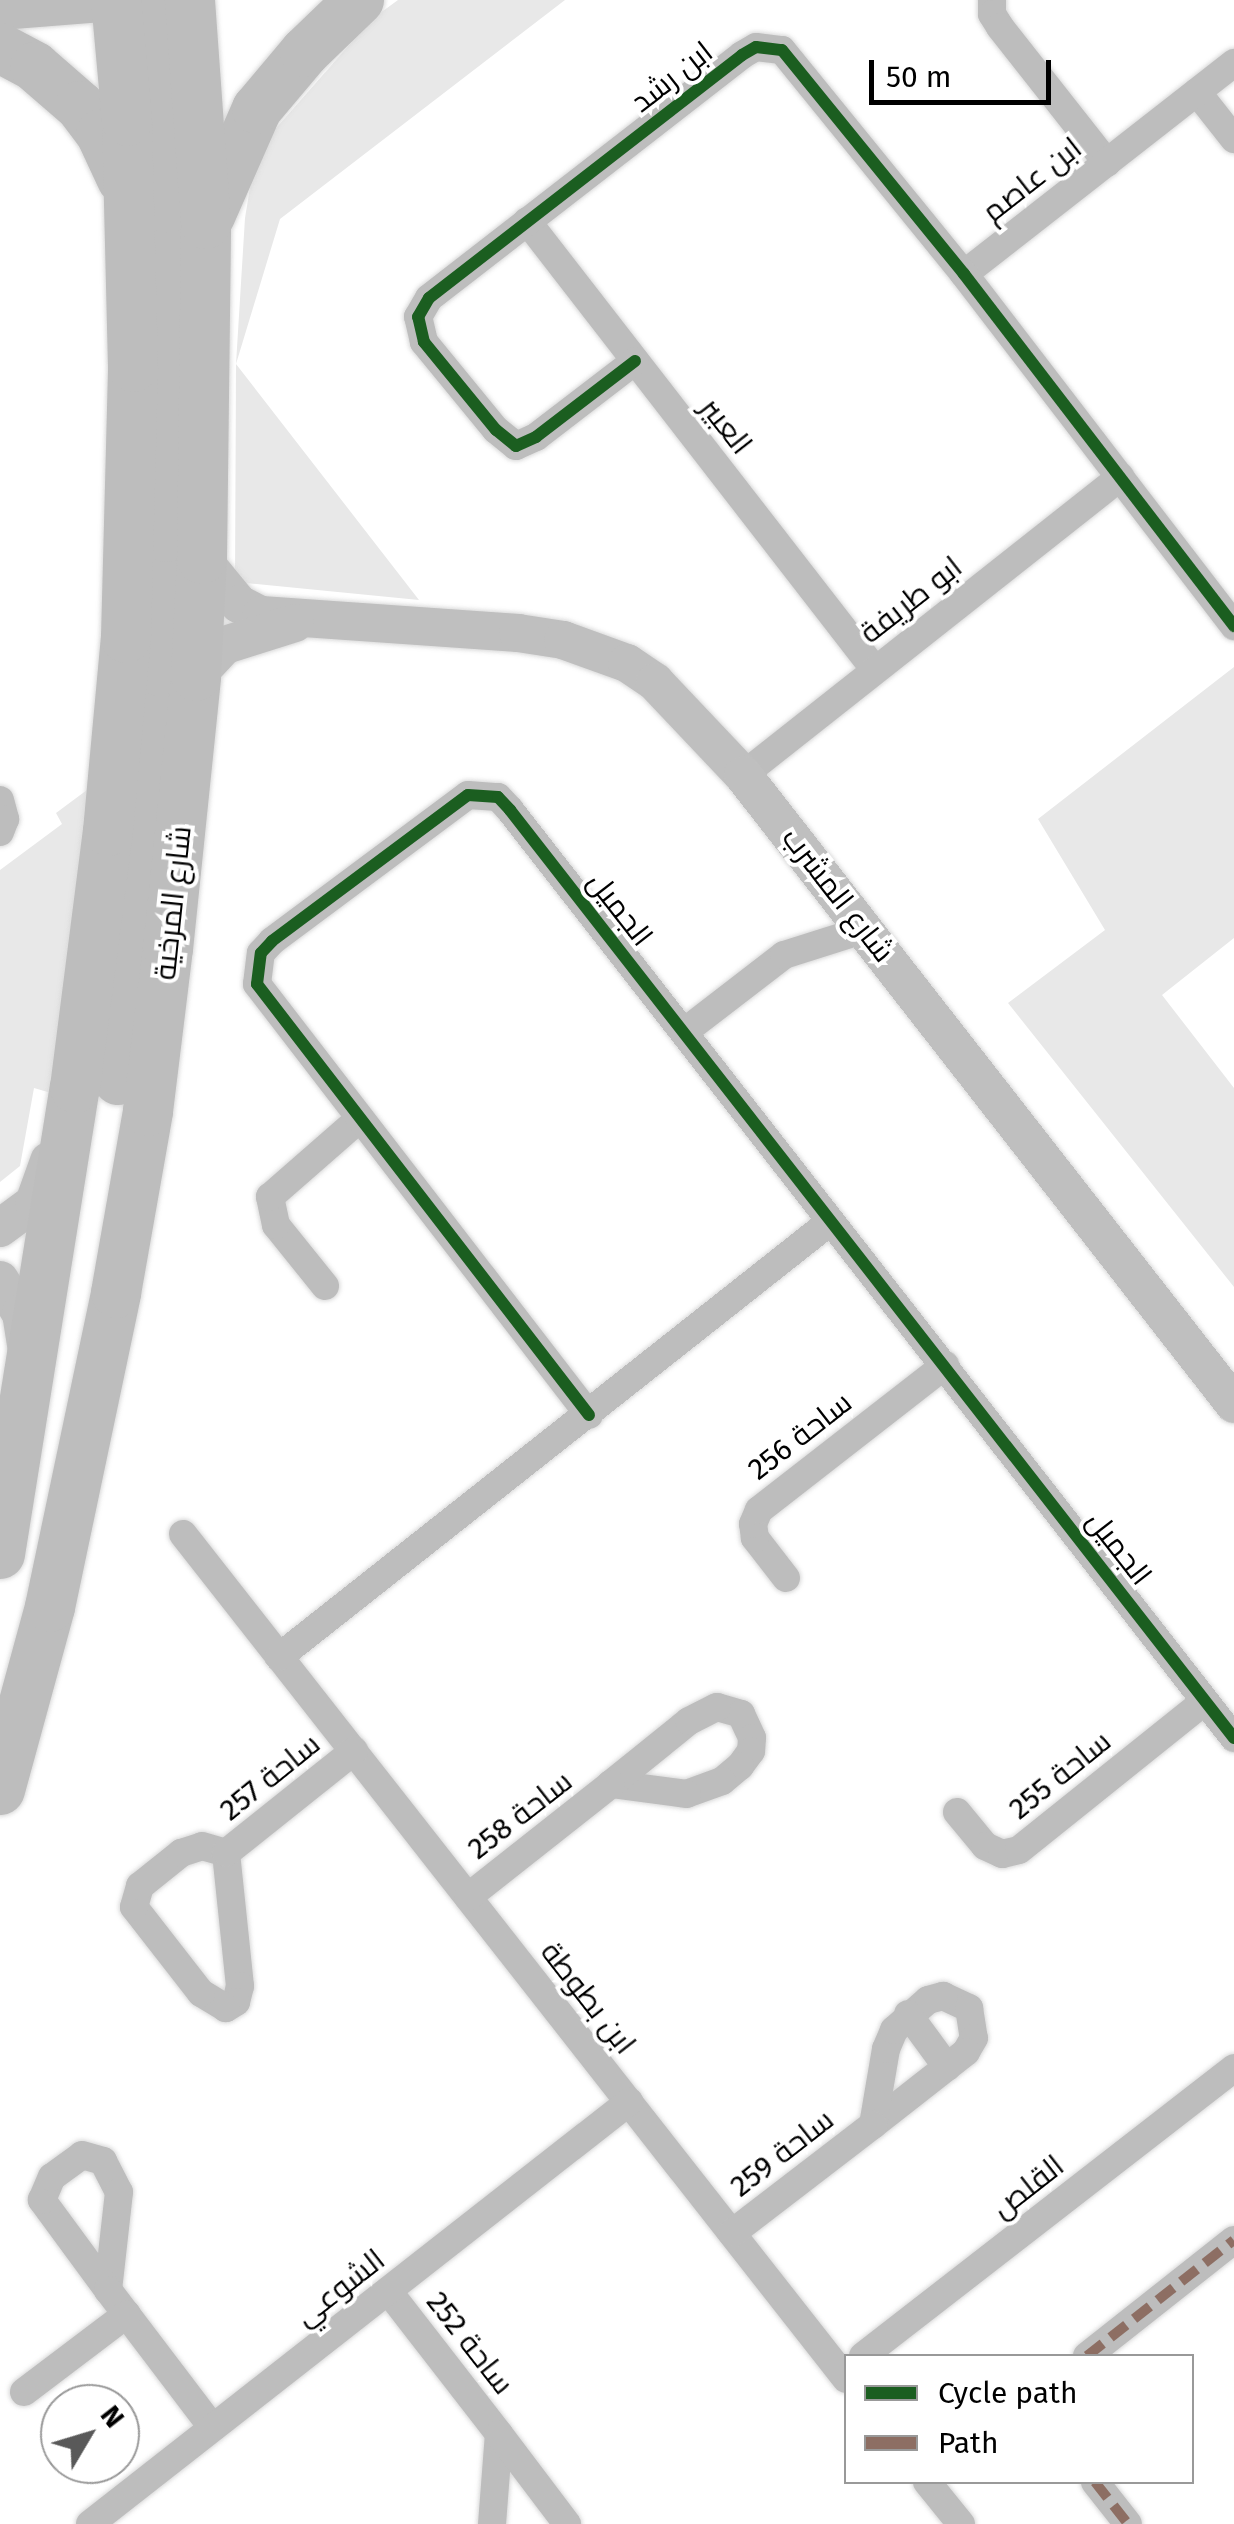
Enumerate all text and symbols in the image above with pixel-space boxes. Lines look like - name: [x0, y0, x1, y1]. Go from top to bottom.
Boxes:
- street label: ابن رشد: [624, 34, 720, 120]
- scale bar: [874, 40, 1056, 102]
- text: 50 m: [886, 59, 951, 95]
- street label: ابن عاصم: [975, 130, 1089, 230]
- street label: العبير: [693, 390, 759, 462]
- street label: ابو طريفة: [853, 549, 969, 651]
- street label: شارع المشرب: [774, 821, 902, 969]
- street label: شارع المرخية: [147, 824, 199, 982]
- street label: الجميل: [580, 865, 660, 953]
- street label: ساحة 256: [741, 1384, 859, 1488]
- street label: الجميل: [1079, 1504, 1159, 1592]
- street label: ساحة 255: [1002, 1723, 1118, 1827]
- street label: ساحة 257: [213, 1726, 327, 1828]
- street label: ساحة 258: [461, 1763, 579, 1867]
- street label: ابن بطوطة: [533, 1935, 643, 2061]
- street label: ساحة 259: [723, 2102, 841, 2204]
- street label: القلص: [985, 2148, 1071, 2226]
- street label: الشوعي: [288, 2242, 392, 2334]
- street label: ساحة 252: [419, 2285, 521, 2401]
- legend: [844, 2354, 1194, 2484]
- text: Cycle path: [938, 2375, 1077, 2411]
- north arrow: [40, 2384, 140, 2484]
- text: N: [94, 2399, 131, 2434]
- text: Path: [938, 2425, 999, 2461]

